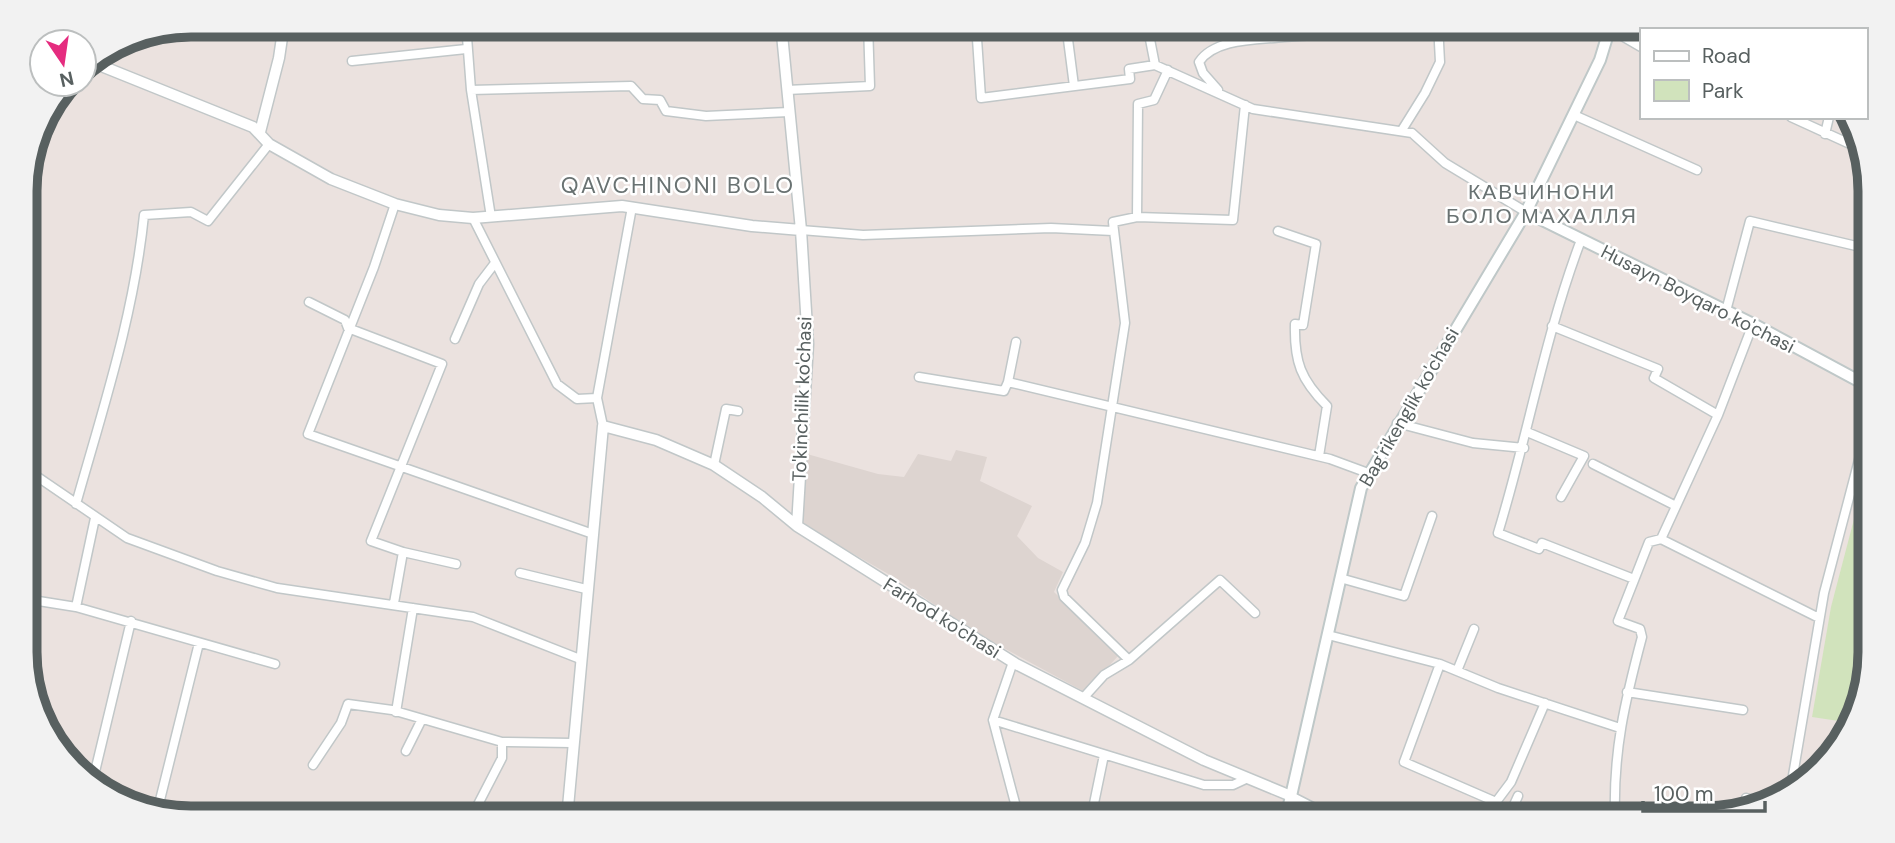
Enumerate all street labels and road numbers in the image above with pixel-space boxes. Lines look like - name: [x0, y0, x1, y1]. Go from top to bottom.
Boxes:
- street label: Husayn Boyqaro ko'chasi: [1597, 239, 1799, 359]
- street label: To'kinchilik ko'chasi: [787, 316, 817, 482]
- street label: Bag'rikenglik ko'chasi: [1353, 323, 1465, 491]
- street label: Farhod ko'chasi: [879, 572, 1005, 664]

